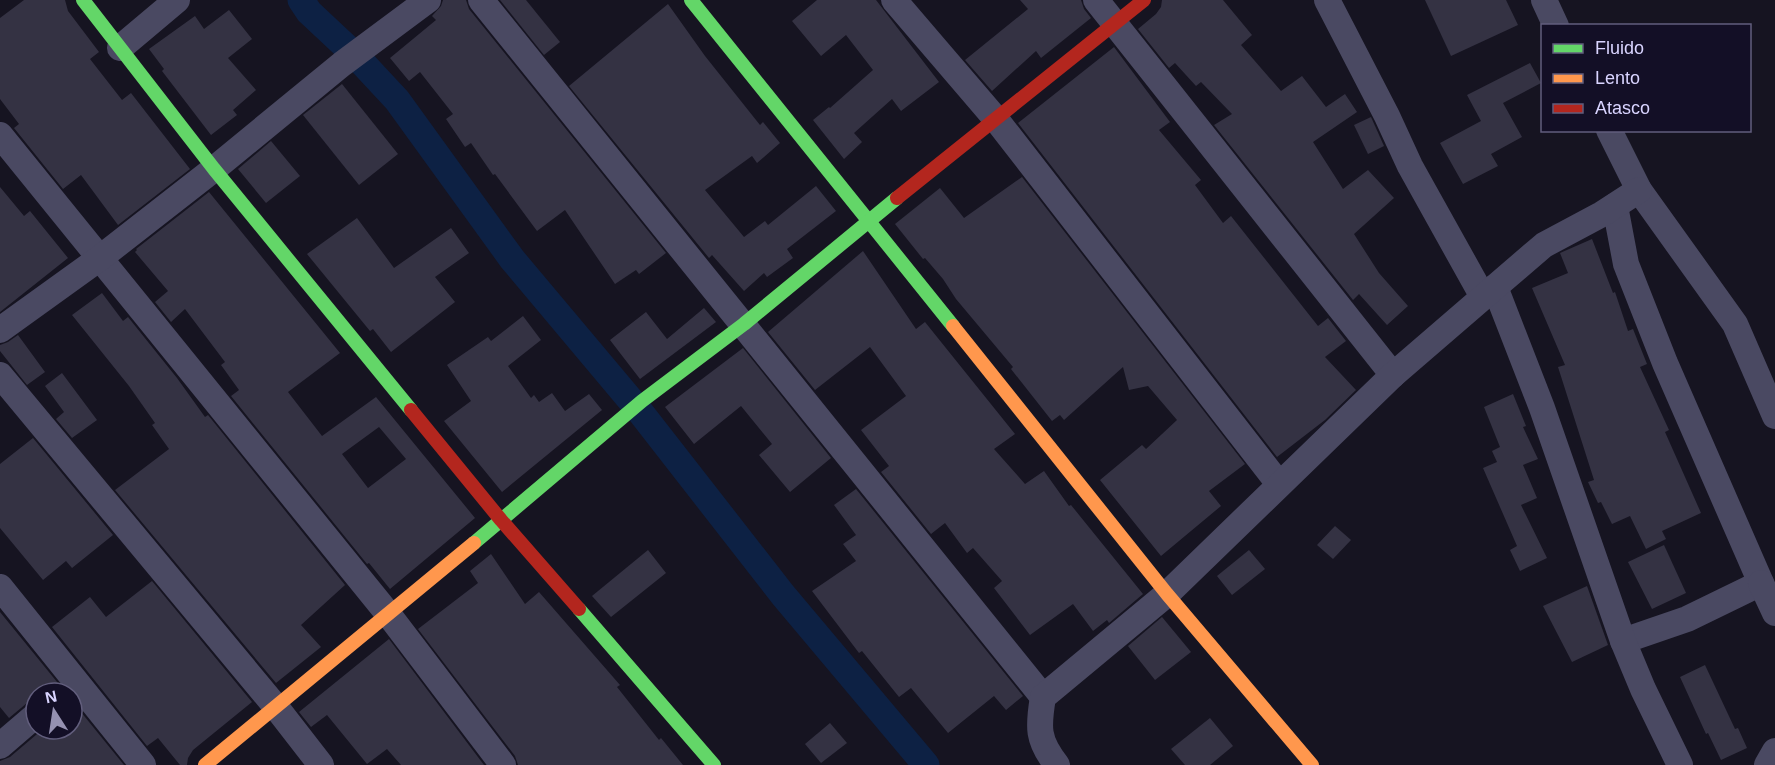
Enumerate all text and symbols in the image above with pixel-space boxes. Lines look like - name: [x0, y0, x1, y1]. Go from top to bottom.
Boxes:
- legend: [1541, 24, 1751, 132]
- text: Fluido: [1595, 38, 1644, 58]
- text: Lento: [1595, 68, 1640, 88]
- text: Atasco: [1595, 98, 1650, 118]
- north arrow: [24, 681, 84, 741]
- text: N: [44, 687, 58, 706]

